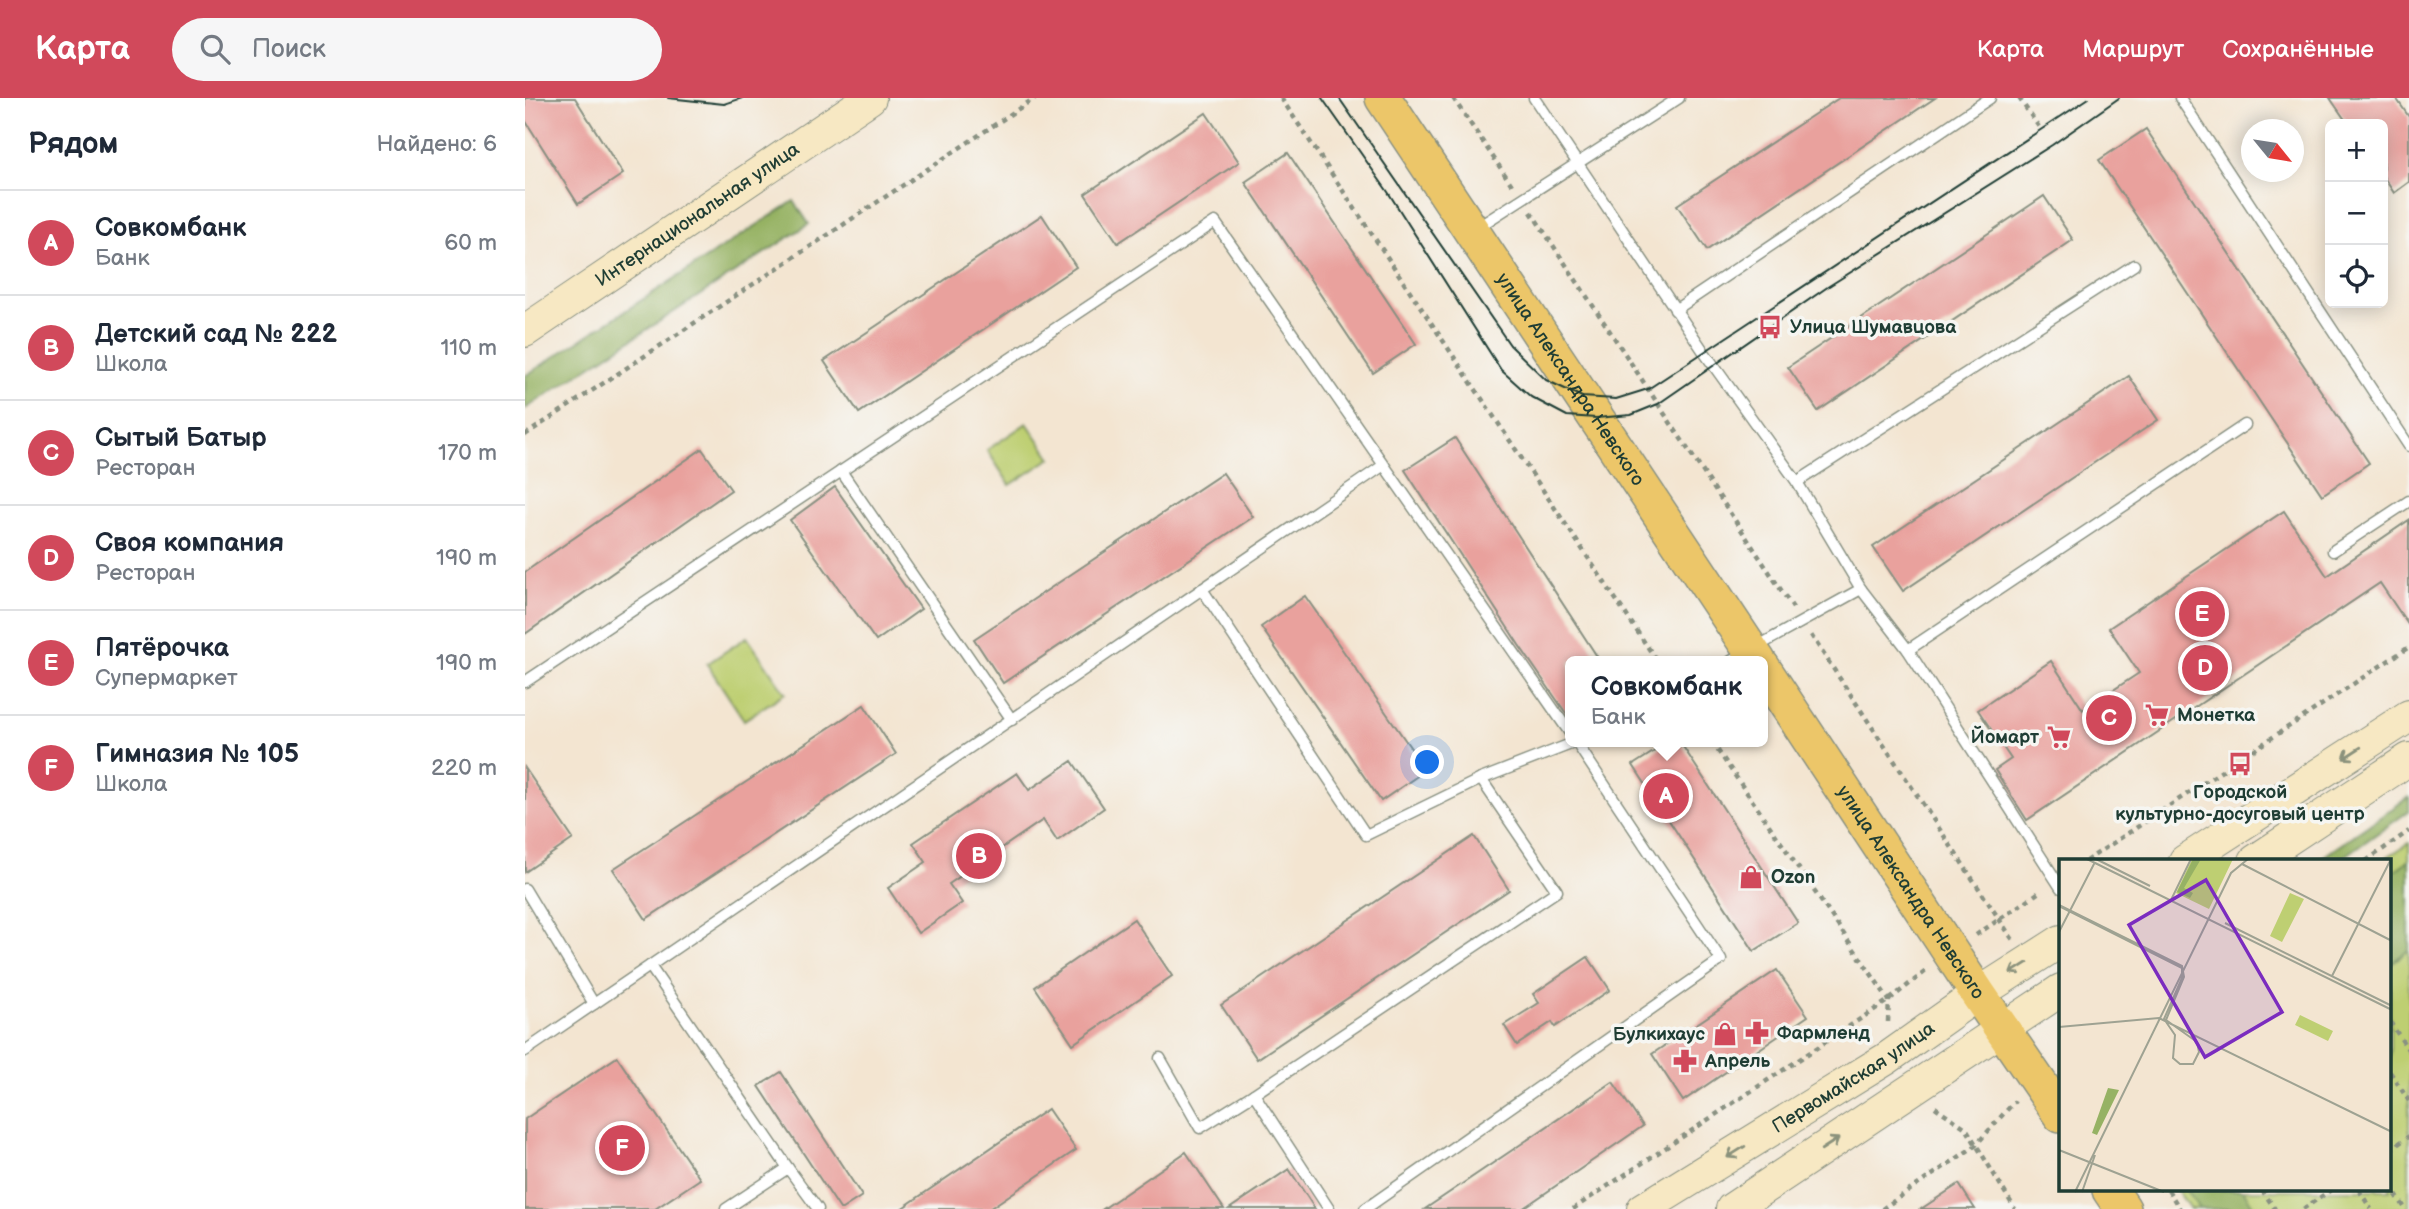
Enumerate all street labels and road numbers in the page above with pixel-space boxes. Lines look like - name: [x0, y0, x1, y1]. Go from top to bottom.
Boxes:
- street label: Интернациональная улица: [591, 138, 804, 292]
- street label: улица Александра Невского: [1491, 268, 1650, 490]
- street label: улица Александра Невского: [1832, 781, 1990, 1003]
- street label: Первомайская улица: [1768, 1017, 1939, 1138]

